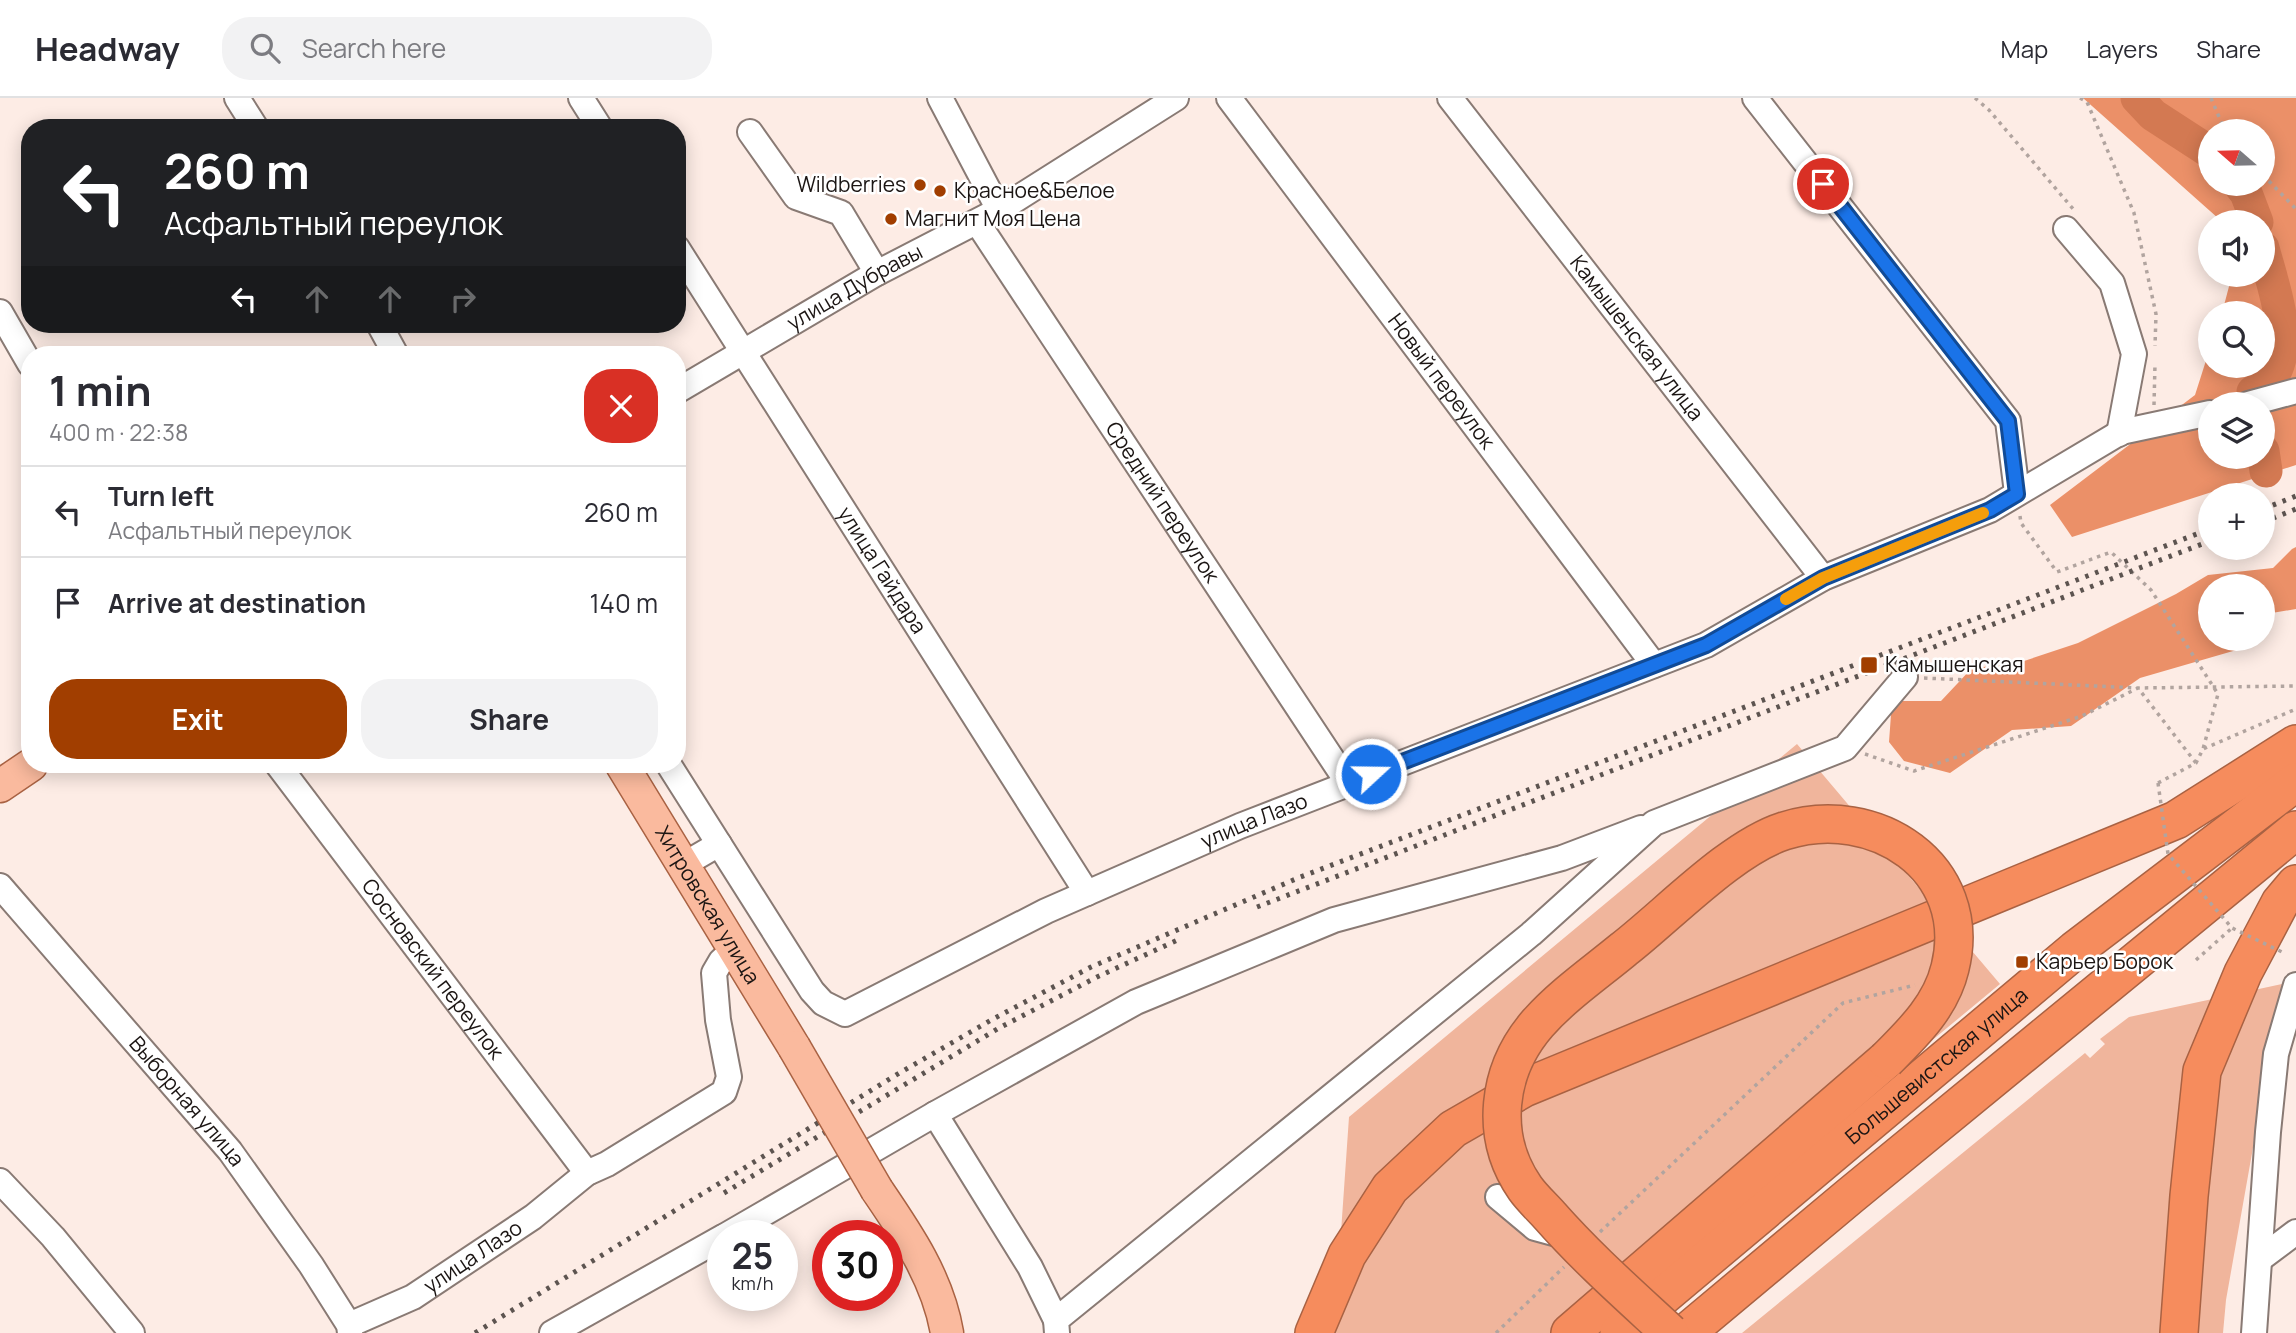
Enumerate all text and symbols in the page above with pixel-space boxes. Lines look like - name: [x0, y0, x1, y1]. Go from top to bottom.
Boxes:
- search box: [222, 17, 712, 80]
- text: Headway: [35, 26, 180, 71]
- icon: search: [246, 29, 284, 67]
- text: Search here: [302, 30, 446, 66]
- text: Map: [2001, 32, 2048, 65]
- text: Layers: [2086, 32, 2158, 65]
- text: Share: [2196, 32, 2261, 65]
- north arrow: [2198, 119, 2275, 196]
- map controls: [2198, 119, 2275, 651]
- text: 260 m: [164, 137, 310, 204]
- icon: left: [49, 147, 140, 238]
- pin: [1793, 154, 1853, 214]
- icon: arrive: [1804, 165, 1842, 203]
- place label: Wildberries: [796, 170, 906, 198]
- place label: Красное&Белое: [954, 176, 1115, 204]
- marker: Wildberries: [912, 177, 928, 193]
- marker: Красное&Белое: [932, 183, 948, 199]
- text: Асфальтный переулок: [164, 201, 503, 245]
- place label: Магнит Моя Цена: [905, 204, 1081, 232]
- button: sound: [2198, 210, 2275, 287]
- marker: Магнит Моя Цена: [883, 211, 899, 227]
- street label: улица Дубравы: [781, 237, 927, 336]
- street label: Камышенская улица: [1564, 249, 1710, 426]
- icon: left: [225, 280, 263, 318]
- icon: ahead: [298, 280, 336, 318]
- icon: ahead: [371, 280, 409, 318]
- icon: right: [444, 280, 482, 318]
- button: search: [2198, 301, 2275, 378]
- street label: Новый переулок: [1382, 307, 1502, 455]
- text: 1 min: [49, 361, 152, 419]
- button: close: [584, 369, 658, 443]
- button: layers: [2198, 392, 2275, 469]
- text: 400 m · 22:38: [49, 416, 188, 448]
- street label: Средний переулок: [1100, 416, 1227, 588]
- text: Turn left: [108, 478, 215, 514]
- button: +: [2198, 483, 2275, 560]
- icon: left: [49, 493, 87, 531]
- text: 260 m: [584, 494, 658, 530]
- street label: улица Гайдара: [832, 501, 934, 639]
- text: Асфальтный переулок: [108, 514, 351, 546]
- button: −: [2198, 574, 2275, 651]
- icon: arrive: [49, 584, 87, 622]
- text: Arrive at destination: [108, 585, 366, 621]
- text: 140 m: [589, 585, 658, 621]
- place label: Камышенская: [1885, 650, 2024, 678]
- marker: Камышенская: [1859, 655, 1879, 675]
- button: Exit: [49, 679, 347, 759]
- button: Share: [361, 679, 658, 759]
- position arrow: [1334, 737, 1408, 811]
- street label: улица Лазо: [1196, 786, 1311, 855]
- street label: Хитровская улица: [649, 820, 767, 989]
- street label: Сосновский переулок: [356, 872, 511, 1065]
- place label: Карьер Борок: [2036, 947, 2174, 975]
- marker: Карьер Борок: [2014, 954, 2030, 970]
- street label: Большевистская улица: [1839, 981, 2033, 1150]
- street label: Выборная улица: [123, 1030, 251, 1171]
- street label: улица Лазо: [418, 1213, 527, 1299]
- speed limit sign: 30: [812, 1220, 903, 1311]
- text: 25: [732, 1232, 773, 1280]
- text: km/h: [732, 1271, 773, 1295]

